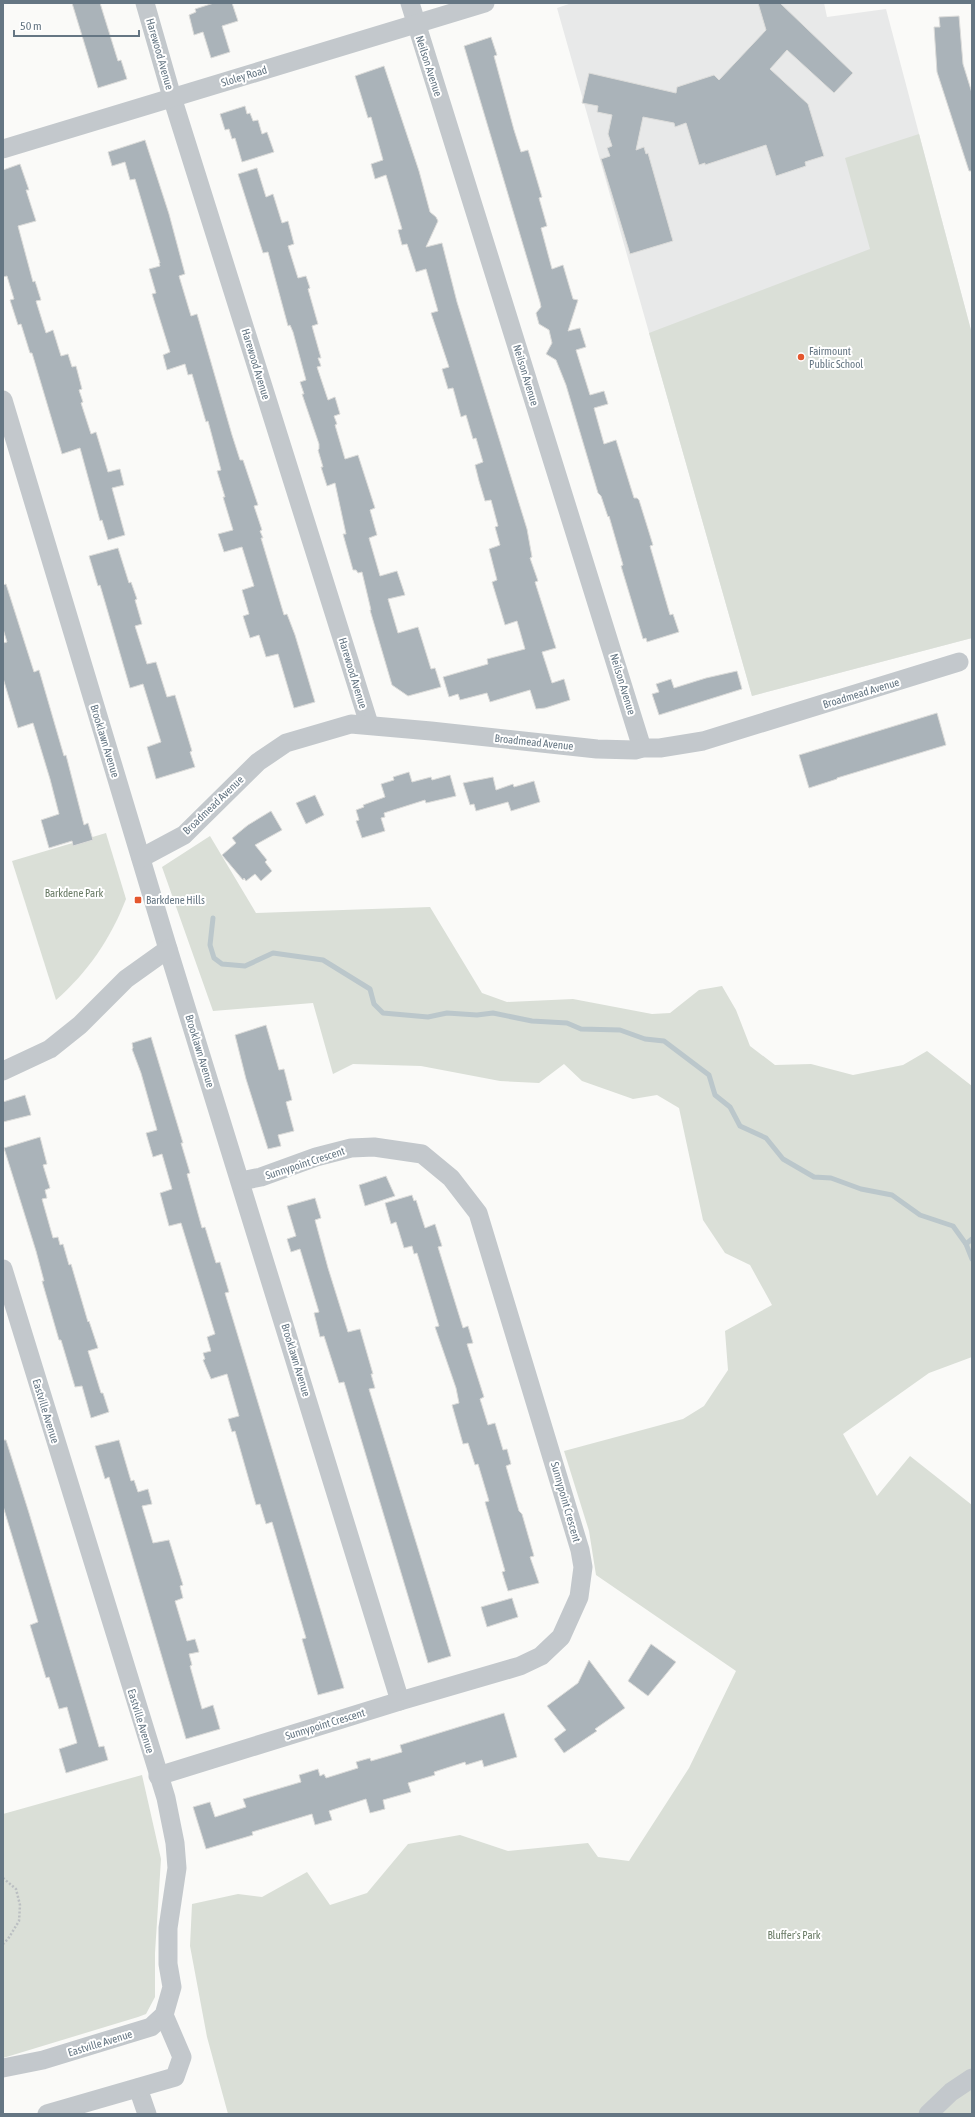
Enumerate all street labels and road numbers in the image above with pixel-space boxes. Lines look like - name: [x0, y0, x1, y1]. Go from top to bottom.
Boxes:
- street label: Harewood Avenue: [144, 17, 176, 91]
- street label: Neilson Avenue: [414, 34, 444, 98]
- street label: Sloley Road: [220, 63, 268, 89]
- street label: Harewood Avenue: [240, 327, 272, 401]
- street label: Neilson Avenue: [511, 343, 541, 407]
- street label: Harewood Avenue: [337, 636, 369, 710]
- street label: Neilson Avenue: [608, 652, 638, 716]
- street label: Broadmead Avenue: [821, 676, 901, 710]
- street label: Brooklawn Avenue: [88, 703, 122, 779]
- street label: Broadmead Avenue: [494, 732, 574, 752]
- street label: Broadmead Avenue: [180, 773, 246, 837]
- street label: Brooklawn Avenue: [183, 1013, 217, 1089]
- street label: Sunnypoint Crescent: [264, 1145, 346, 1181]
- street label: Brooklawn Avenue: [279, 1322, 313, 1398]
- street label: Eastville Avenue: [31, 1377, 61, 1445]
- street label: Sunnypoint Crescent: [549, 1461, 583, 1543]
- street label: Eastville Avenue: [126, 1687, 156, 1755]
- street label: Sunnypoint Crescent: [284, 1706, 366, 1742]
- street label: Eastville Avenue: [66, 2028, 134, 2058]

